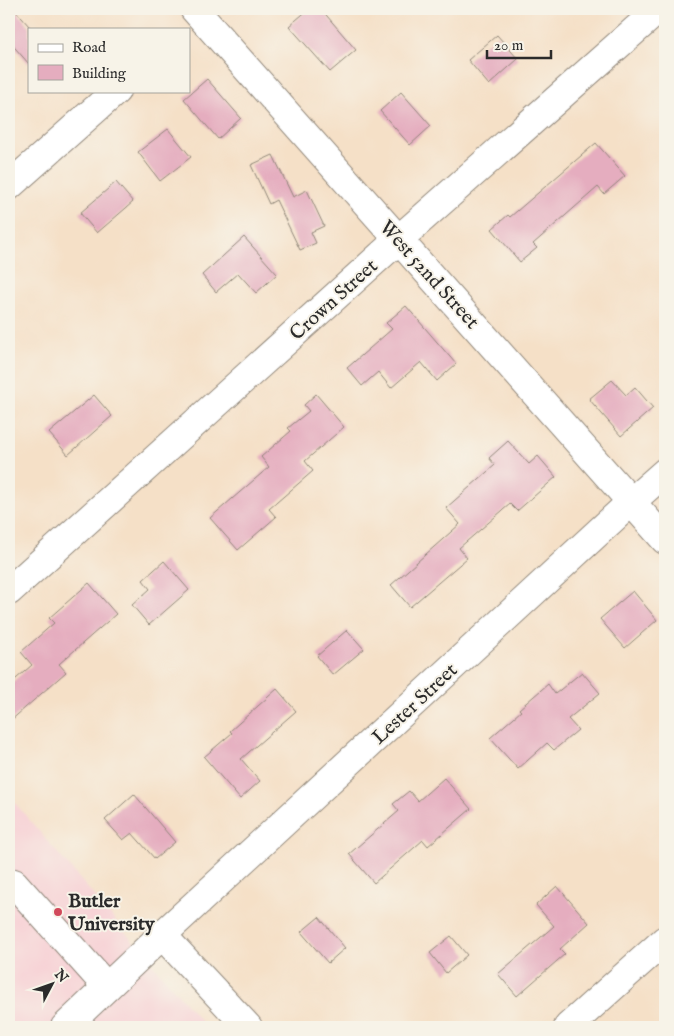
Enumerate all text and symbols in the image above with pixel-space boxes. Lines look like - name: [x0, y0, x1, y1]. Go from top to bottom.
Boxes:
- legend: [28, 28, 190, 92]
- scale bar: [487, 28, 550, 60]
- text: 20 m: [494, 36, 524, 55]
- text: Road: [72, 38, 107, 57]
- text: Building: [72, 64, 127, 83]
- street label: West 52nd Street: [374, 216, 484, 335]
- street label: Crown Street: [285, 254, 383, 346]
- street label: Lester Street: [367, 658, 463, 750]
- place label: Butler University: [67, 889, 156, 937]
- marker: Butler University: [52, 906, 64, 918]
- north arrow: [28, 958, 78, 1008]
- text: N: [50, 965, 72, 987]

